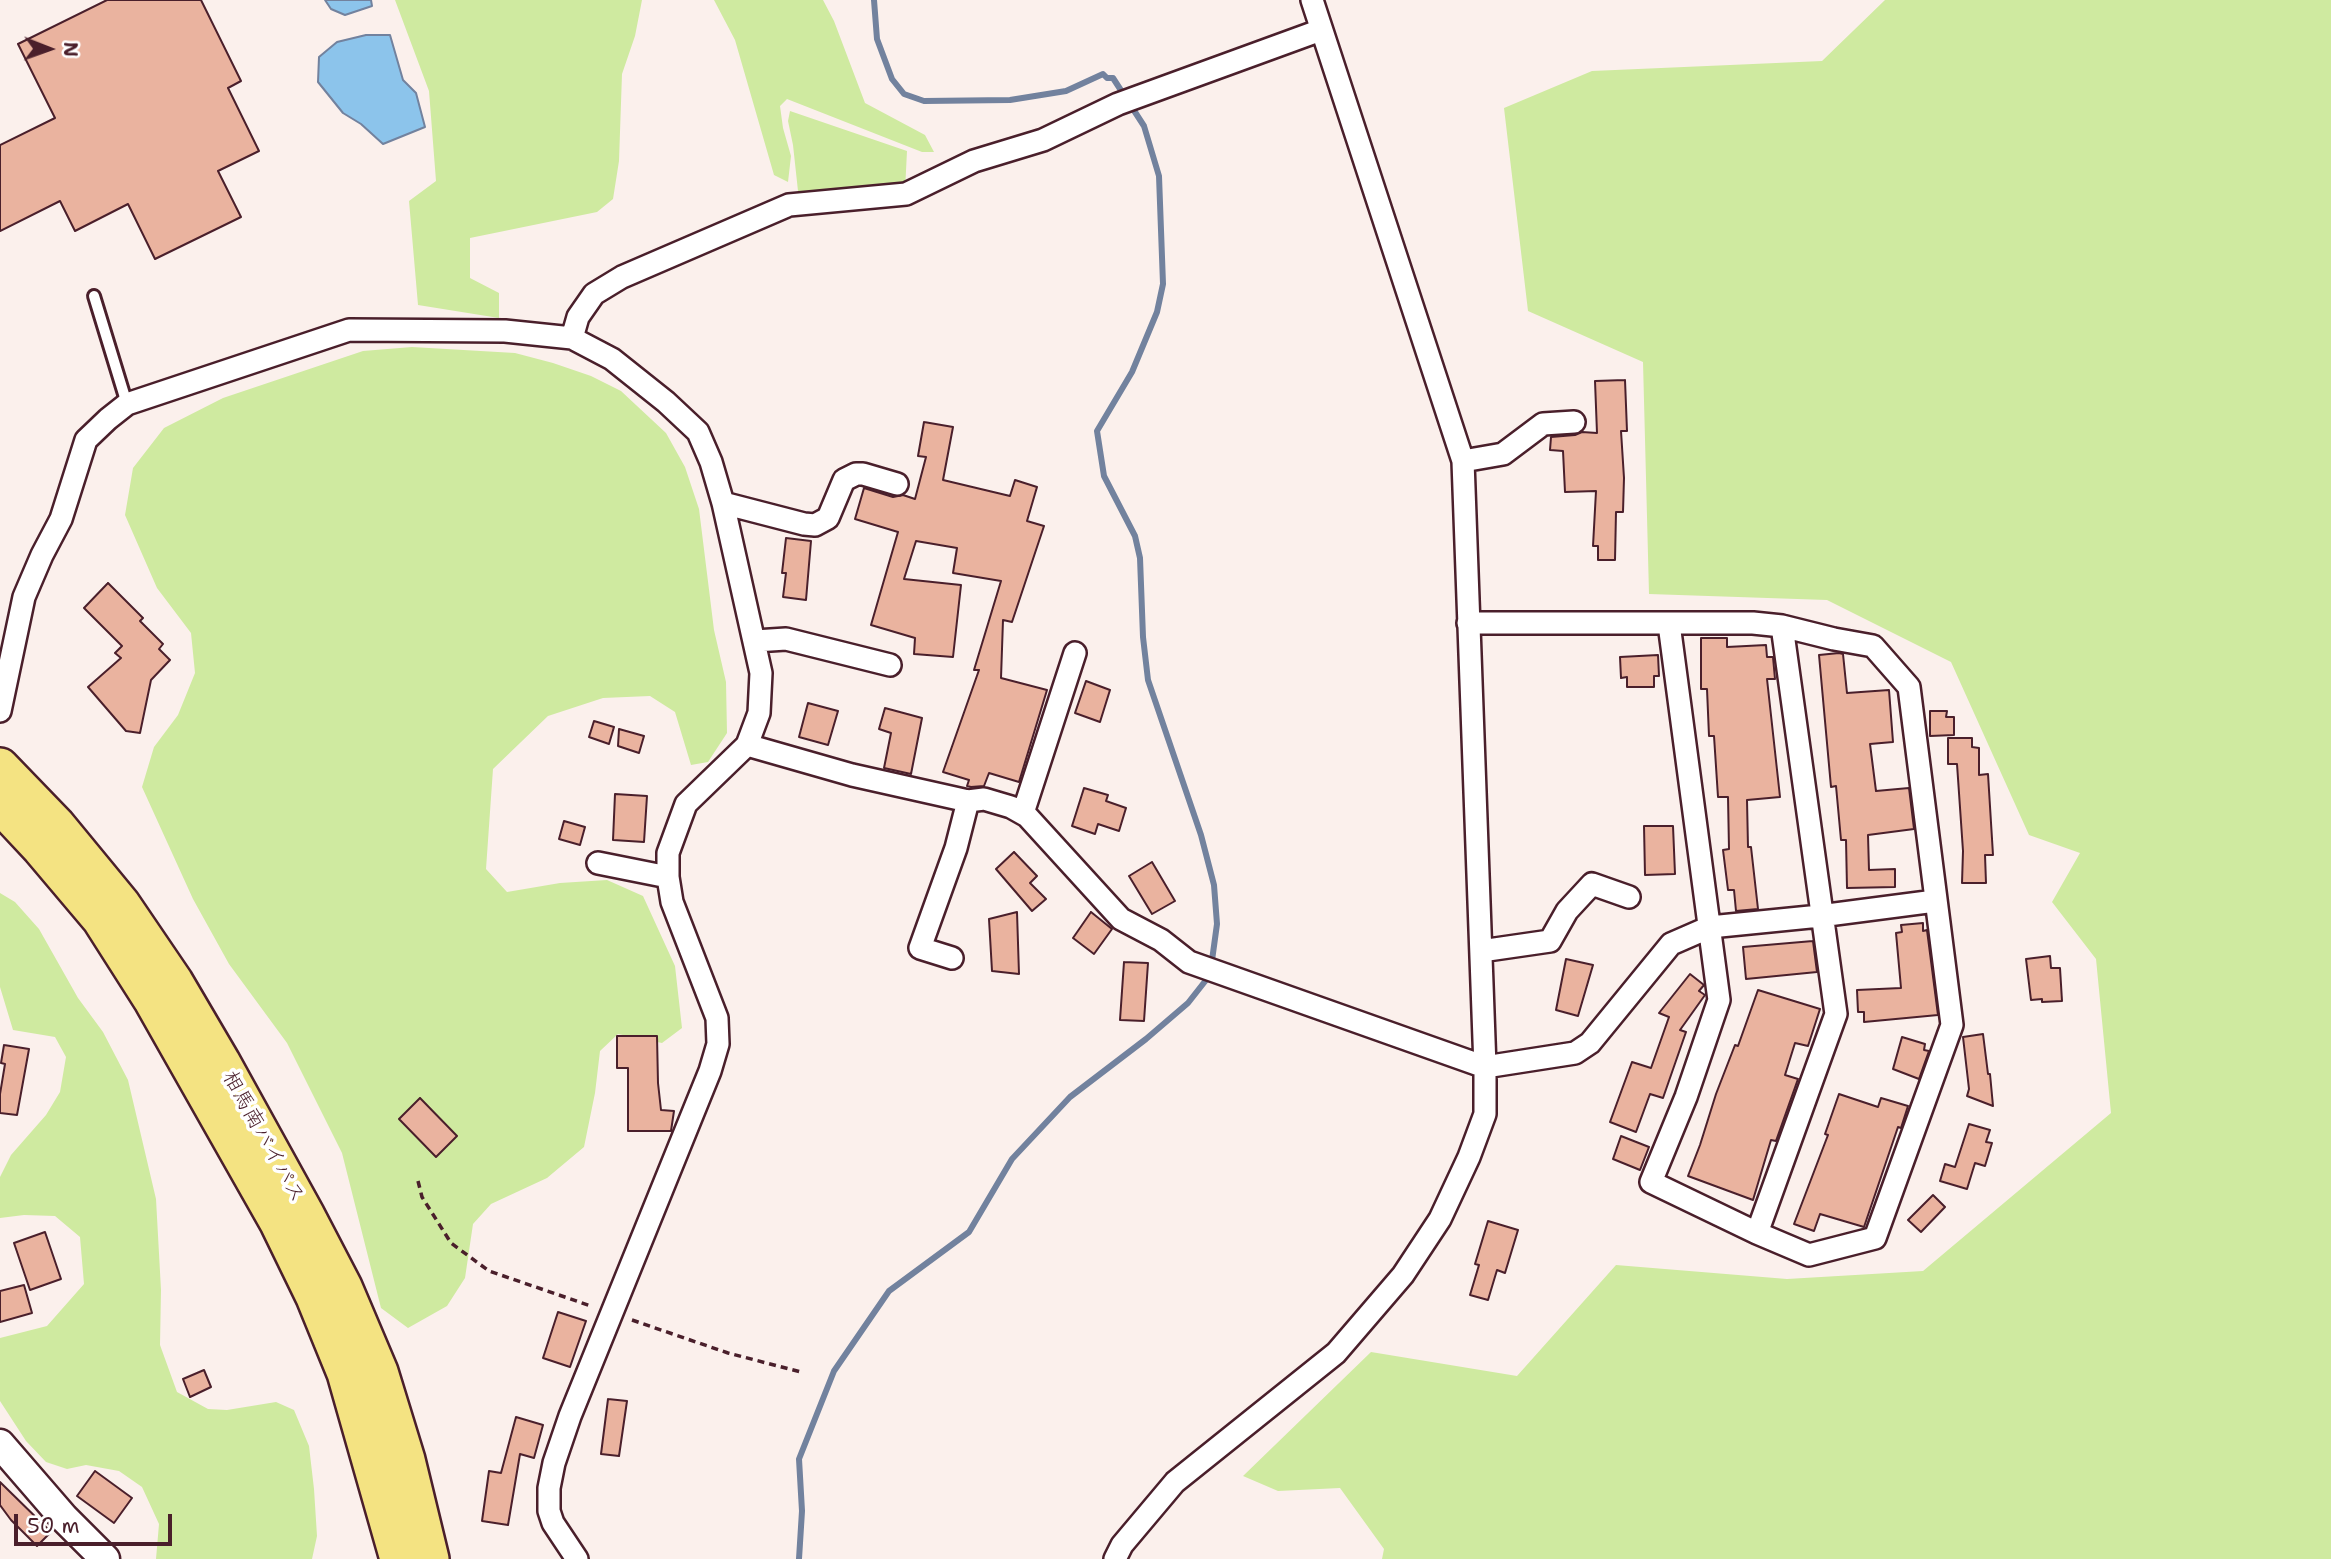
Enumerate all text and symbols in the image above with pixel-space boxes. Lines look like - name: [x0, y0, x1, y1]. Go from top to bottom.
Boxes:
- north arrow: [14, 14, 84, 84]
- text: N: [58, 42, 83, 57]
- street label: 相馬南バイパス: [216, 1067, 310, 1207]
- scale bar: [18, 1500, 175, 1544]
- text: 50 m: [27, 1512, 80, 1540]

